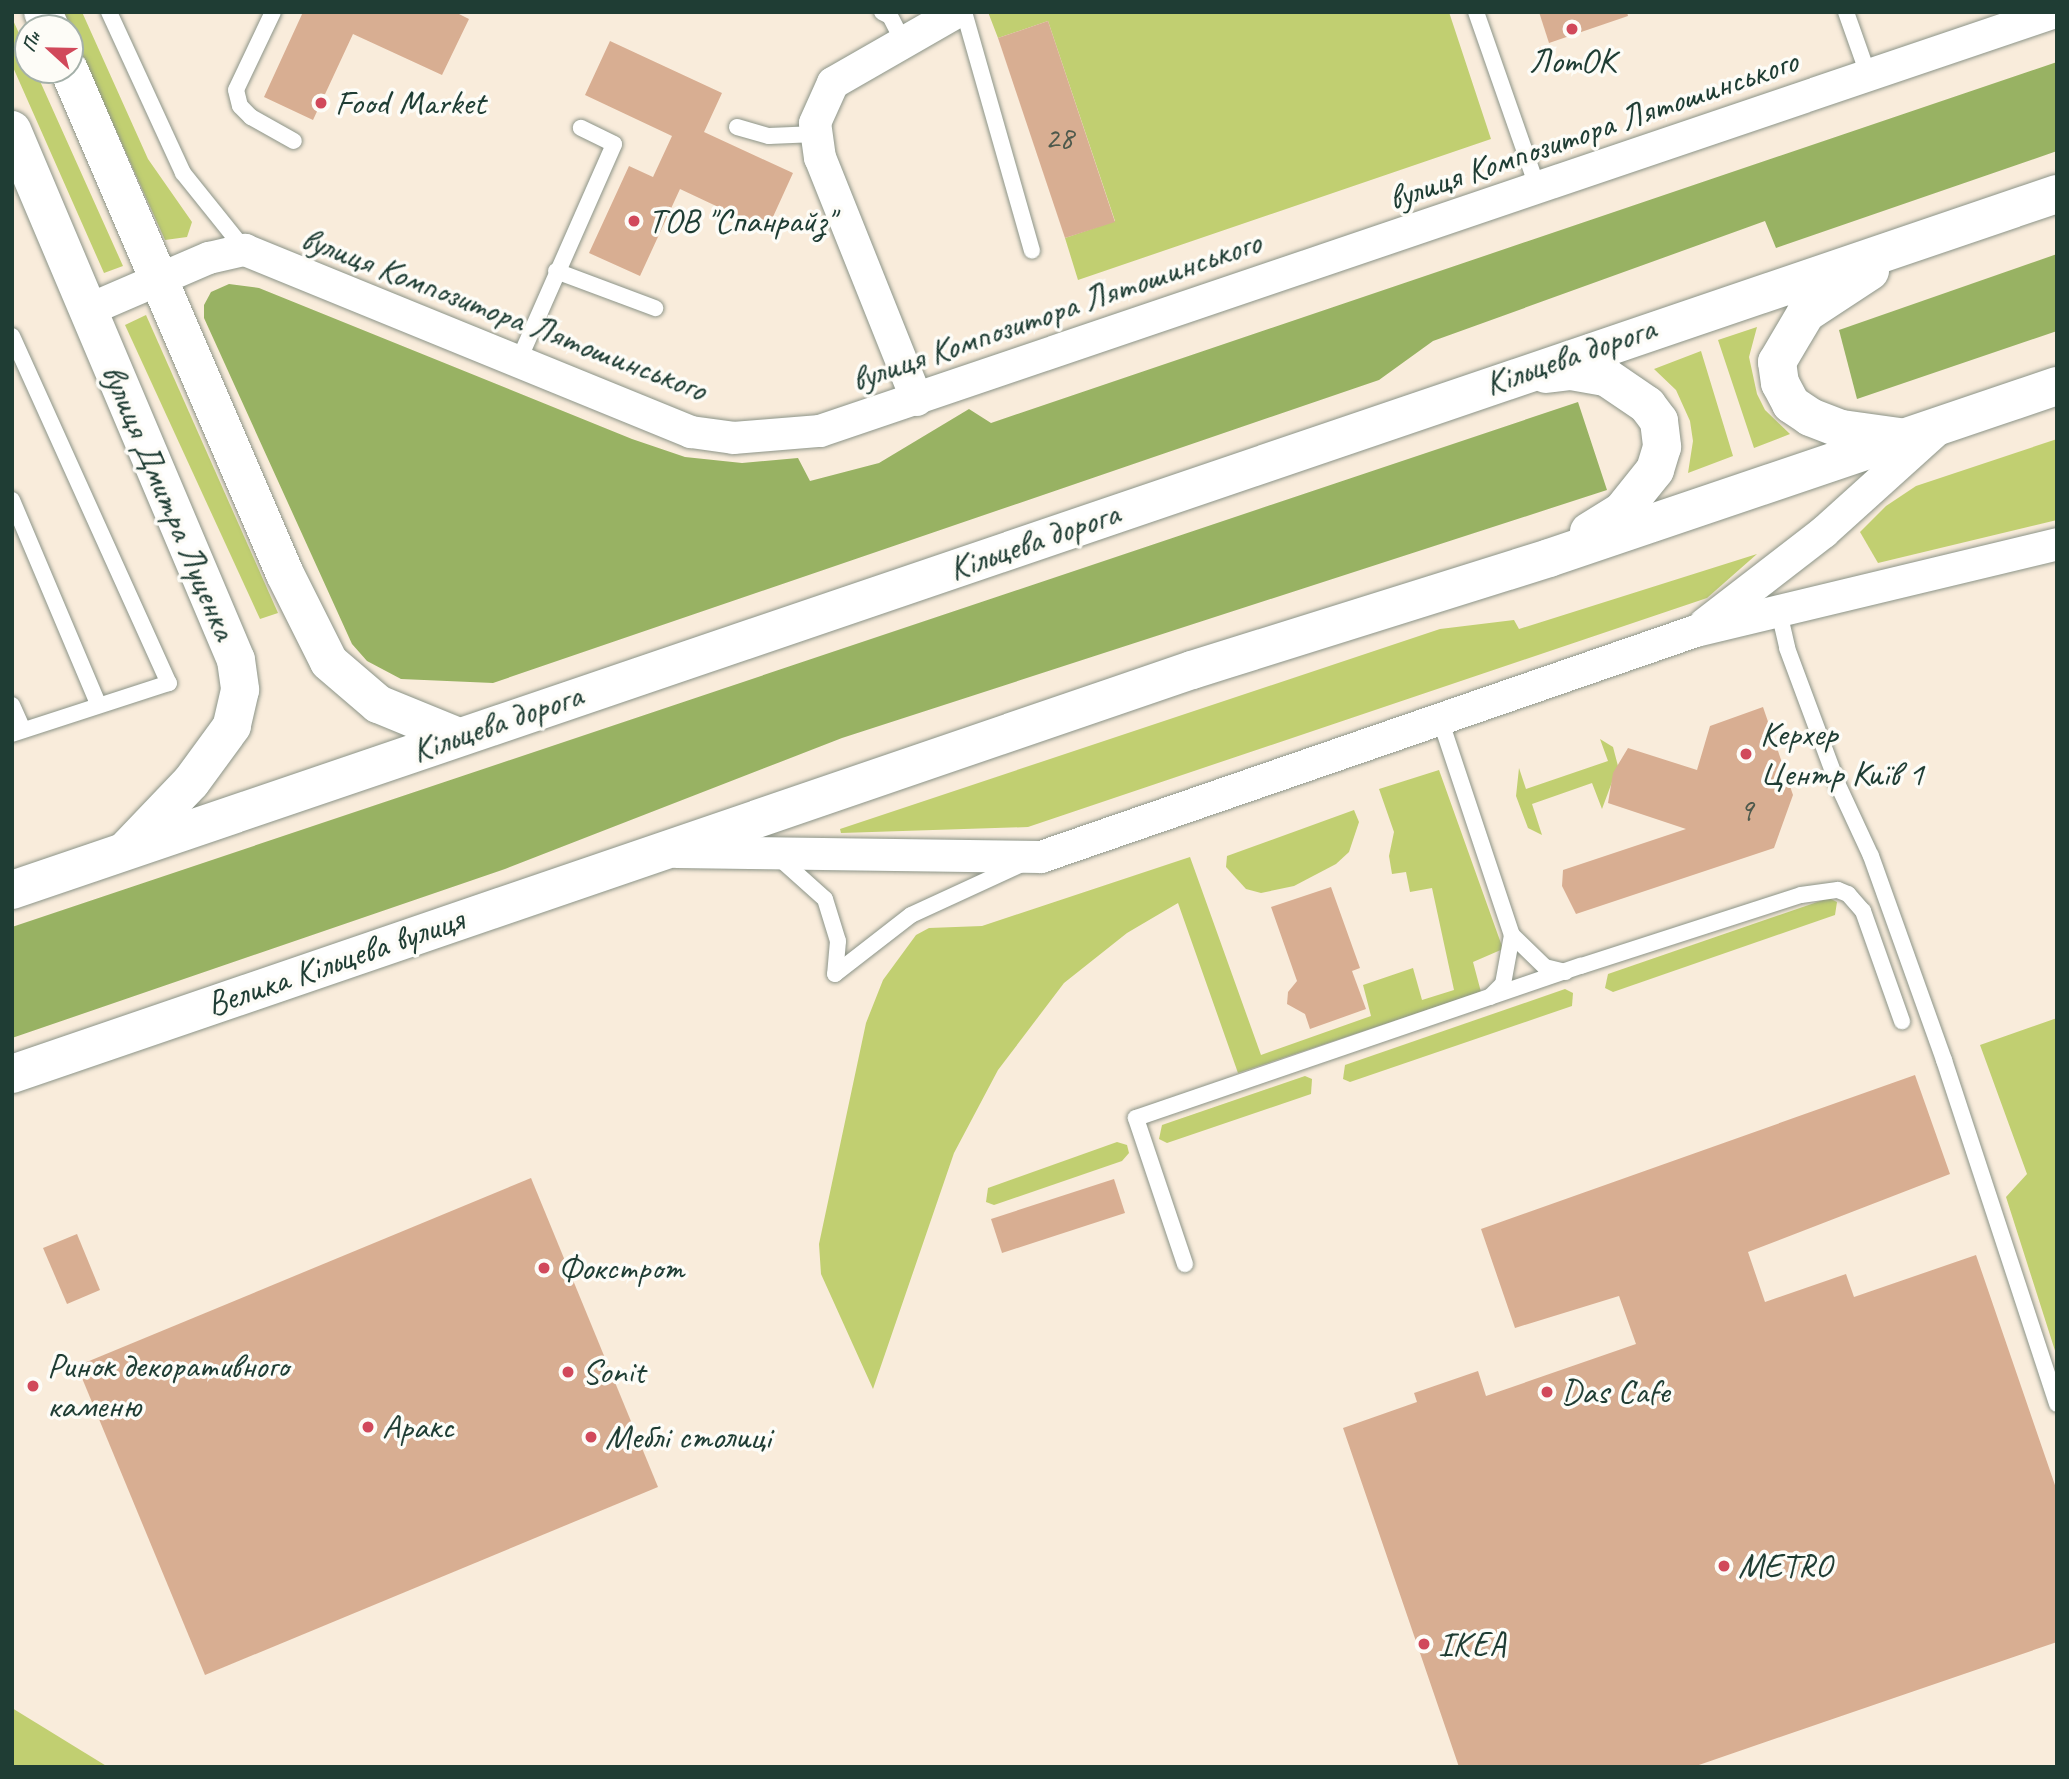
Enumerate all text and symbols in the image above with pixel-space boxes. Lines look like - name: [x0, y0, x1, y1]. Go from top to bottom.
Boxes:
- north arrow: [14, 14, 84, 84]
- marker: ЛотОК: [1564, 21, 1580, 37]
- text: Пн: [17, 28, 46, 56]
- place label: ЛотОК: [1529, 40, 1615, 82]
- street label: вулиця Композитора Лятошинського: [1386, 41, 1800, 219]
- place label: Food Market: [335, 82, 486, 124]
- marker: Food Market: [313, 95, 329, 111]
- house number: 28: [1045, 119, 1073, 157]
- place label: ТОВ "Спанрайз": [648, 200, 834, 242]
- marker: ТОВ "Спанрайз": [626, 213, 642, 229]
- street label: вулиця Композитора Лятошинського: [299, 219, 709, 409]
- street label: вулиця Композитора Лятошинського: [849, 222, 1263, 400]
- street label: Кільцева дорога: [1479, 307, 1661, 405]
- street label: вулиця Дмитра Луценка: [92, 358, 246, 646]
- street label: Кільцева дорога: [943, 492, 1125, 590]
- street label: Кільцева дорога: [406, 674, 588, 772]
- place label: Керхер Центр Київ 1: [1760, 713, 1921, 795]
- marker: Керхер Центр Київ 1: [1738, 746, 1754, 762]
- house number: 9: [1739, 791, 1753, 829]
- street label: Велика Кільцева вулиця: [200, 898, 470, 1026]
- place label: Фокстрот: [558, 1247, 684, 1289]
- marker: Фокстрот: [536, 1260, 552, 1276]
- place label: Ринок декоративного каменю: [47, 1345, 289, 1427]
- place label: Sonit: [582, 1351, 645, 1393]
- marker: Sonit: [560, 1364, 576, 1380]
- place label: Das Cafe: [1561, 1371, 1670, 1413]
- marker: Ринок декоративного каменю: [25, 1378, 41, 1394]
- marker: Das Cafe: [1539, 1384, 1555, 1400]
- place label: Аракс: [382, 1406, 454, 1448]
- place label: Меблі столиці: [605, 1416, 771, 1458]
- marker: Аракс: [360, 1419, 376, 1435]
- marker: Меблі столиці: [583, 1429, 599, 1445]
- place label: METRO: [1738, 1545, 1831, 1587]
- marker: METRO: [1716, 1558, 1732, 1574]
- place label: IKEA: [1438, 1623, 1506, 1665]
- marker: IKEA: [1416, 1636, 1432, 1652]

